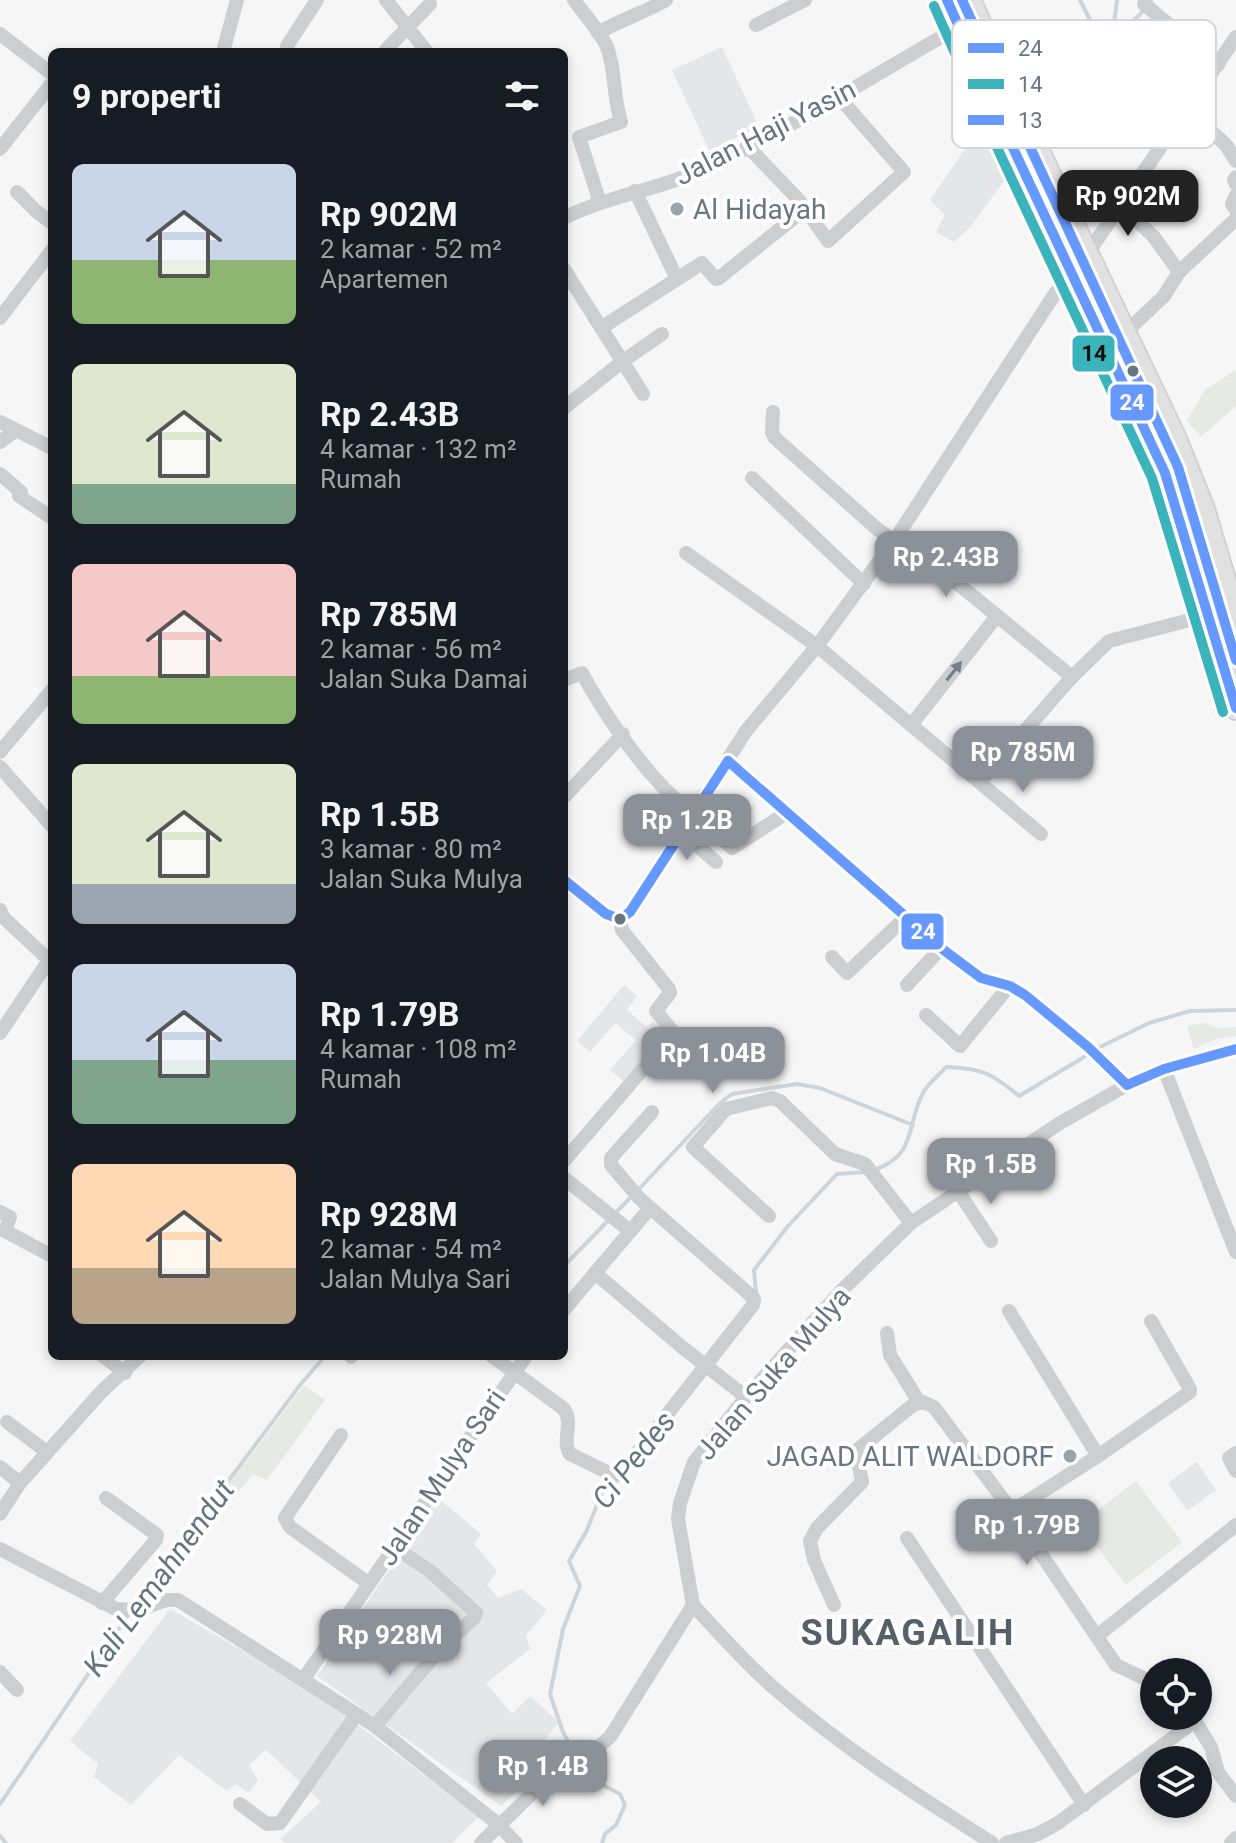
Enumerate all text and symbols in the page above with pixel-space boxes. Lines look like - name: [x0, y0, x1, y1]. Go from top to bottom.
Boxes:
- legend: [952, 20, 1216, 148]
- text: 24: [1018, 36, 1043, 61]
- text: 14: [1018, 72, 1043, 97]
- street label: Jalan Haji Yasin: [669, 73, 861, 192]
- icon: filters: [500, 74, 544, 118]
- text: 9 properti: [72, 76, 221, 116]
- text: 13: [1018, 108, 1043, 133]
- pin: Rp 902M: [1054, 170, 1202, 238]
- text: Rp 902M: [1075, 181, 1181, 211]
- place label: Al Hidayah: [693, 193, 826, 226]
- text: Rp 902M: [320, 194, 458, 234]
- icon: home: [136, 196, 232, 292]
- marker: Al Hidayah: [668, 200, 686, 218]
- text: 2 kamar · 52 m²: [320, 234, 502, 264]
- text: Apartemen: [320, 264, 448, 294]
- line badge: 14: [1071, 334, 1116, 373]
- text: 14: [1081, 341, 1107, 366]
- unlabelled marker: [1125, 363, 1141, 379]
- line badge: 24: [1109, 383, 1155, 422]
- text: 24: [1119, 390, 1145, 415]
- text: Rp 2.43B: [320, 394, 459, 434]
- icon: home: [136, 396, 232, 492]
- text: 4 kamar · 132 m²: [320, 434, 516, 464]
- text: Rumah: [320, 464, 402, 494]
- pin: Rp 2.43B: [863, 531, 1029, 599]
- text: Rp 2.43B: [893, 542, 999, 572]
- text: Rp 785M: [320, 594, 458, 634]
- icon: home: [136, 596, 232, 692]
- text: 2 kamar · 56 m²: [320, 634, 502, 664]
- one-way arrow: [945, 661, 962, 681]
- text: Jalan Suka Damai: [320, 664, 528, 694]
- pin: Rp 785M: [949, 726, 1097, 794]
- text: Rp 785M: [970, 737, 1076, 767]
- text: Rp 1.5B: [320, 794, 440, 834]
- pin: Rp 1.2B: [613, 794, 761, 862]
- icon: home: [136, 796, 232, 892]
- text: Rp 1.2B: [641, 805, 733, 835]
- text: 3 kamar · 80 m²: [320, 834, 502, 864]
- text: Jalan Suka Mulya: [320, 864, 523, 894]
- unlabelled marker: [612, 911, 628, 927]
- line badge: 24: [900, 912, 945, 951]
- text: 24: [910, 919, 936, 944]
- text: Rp 1.79B: [320, 994, 459, 1034]
- icon: home: [136, 996, 232, 1092]
- pin: Rp 1.04B: [630, 1027, 796, 1095]
- text: 4 kamar · 108 m²: [320, 1034, 516, 1064]
- text: Rp 1.04B: [660, 1038, 766, 1068]
- text: Rumah: [320, 1064, 402, 1094]
- pin: Rp 1.5B: [917, 1138, 1065, 1206]
- text: Rp 1.5B: [945, 1149, 1037, 1179]
- text: Rp 928M: [320, 1194, 458, 1234]
- icon: home: [136, 1196, 232, 1292]
- text: 2 kamar · 54 m²: [320, 1234, 502, 1264]
- text: Jalan Mulya Sari: [320, 1264, 511, 1294]
- street label: Jalan Suka Mulya: [689, 1280, 858, 1467]
- street label: Jalan Mulya Sari: [370, 1383, 512, 1572]
- water label: Ci Pedes: [585, 1404, 682, 1515]
- place label: JAGAD ALIT WALDORF: [766, 1440, 1054, 1473]
- marker: JAGAD ALIT WALDORF: [1061, 1447, 1079, 1465]
- water label: Kali Lemahnendut: [76, 1473, 242, 1682]
- pin: Rp 1.79B: [944, 1499, 1110, 1567]
- text: Rp 1.79B: [974, 1510, 1080, 1540]
- pin: Rp 928M: [316, 1609, 464, 1677]
- district label: SUKAGALIH: [801, 1612, 1015, 1654]
- text: Rp 928M: [337, 1620, 443, 1650]
- map controls: [1140, 1658, 1212, 1818]
- button: locate: [1140, 1658, 1212, 1730]
- pin: Rp 1.4B: [469, 1740, 617, 1808]
- button: layers: [1140, 1746, 1212, 1818]
- text: Rp 1.4B: [497, 1751, 589, 1781]

